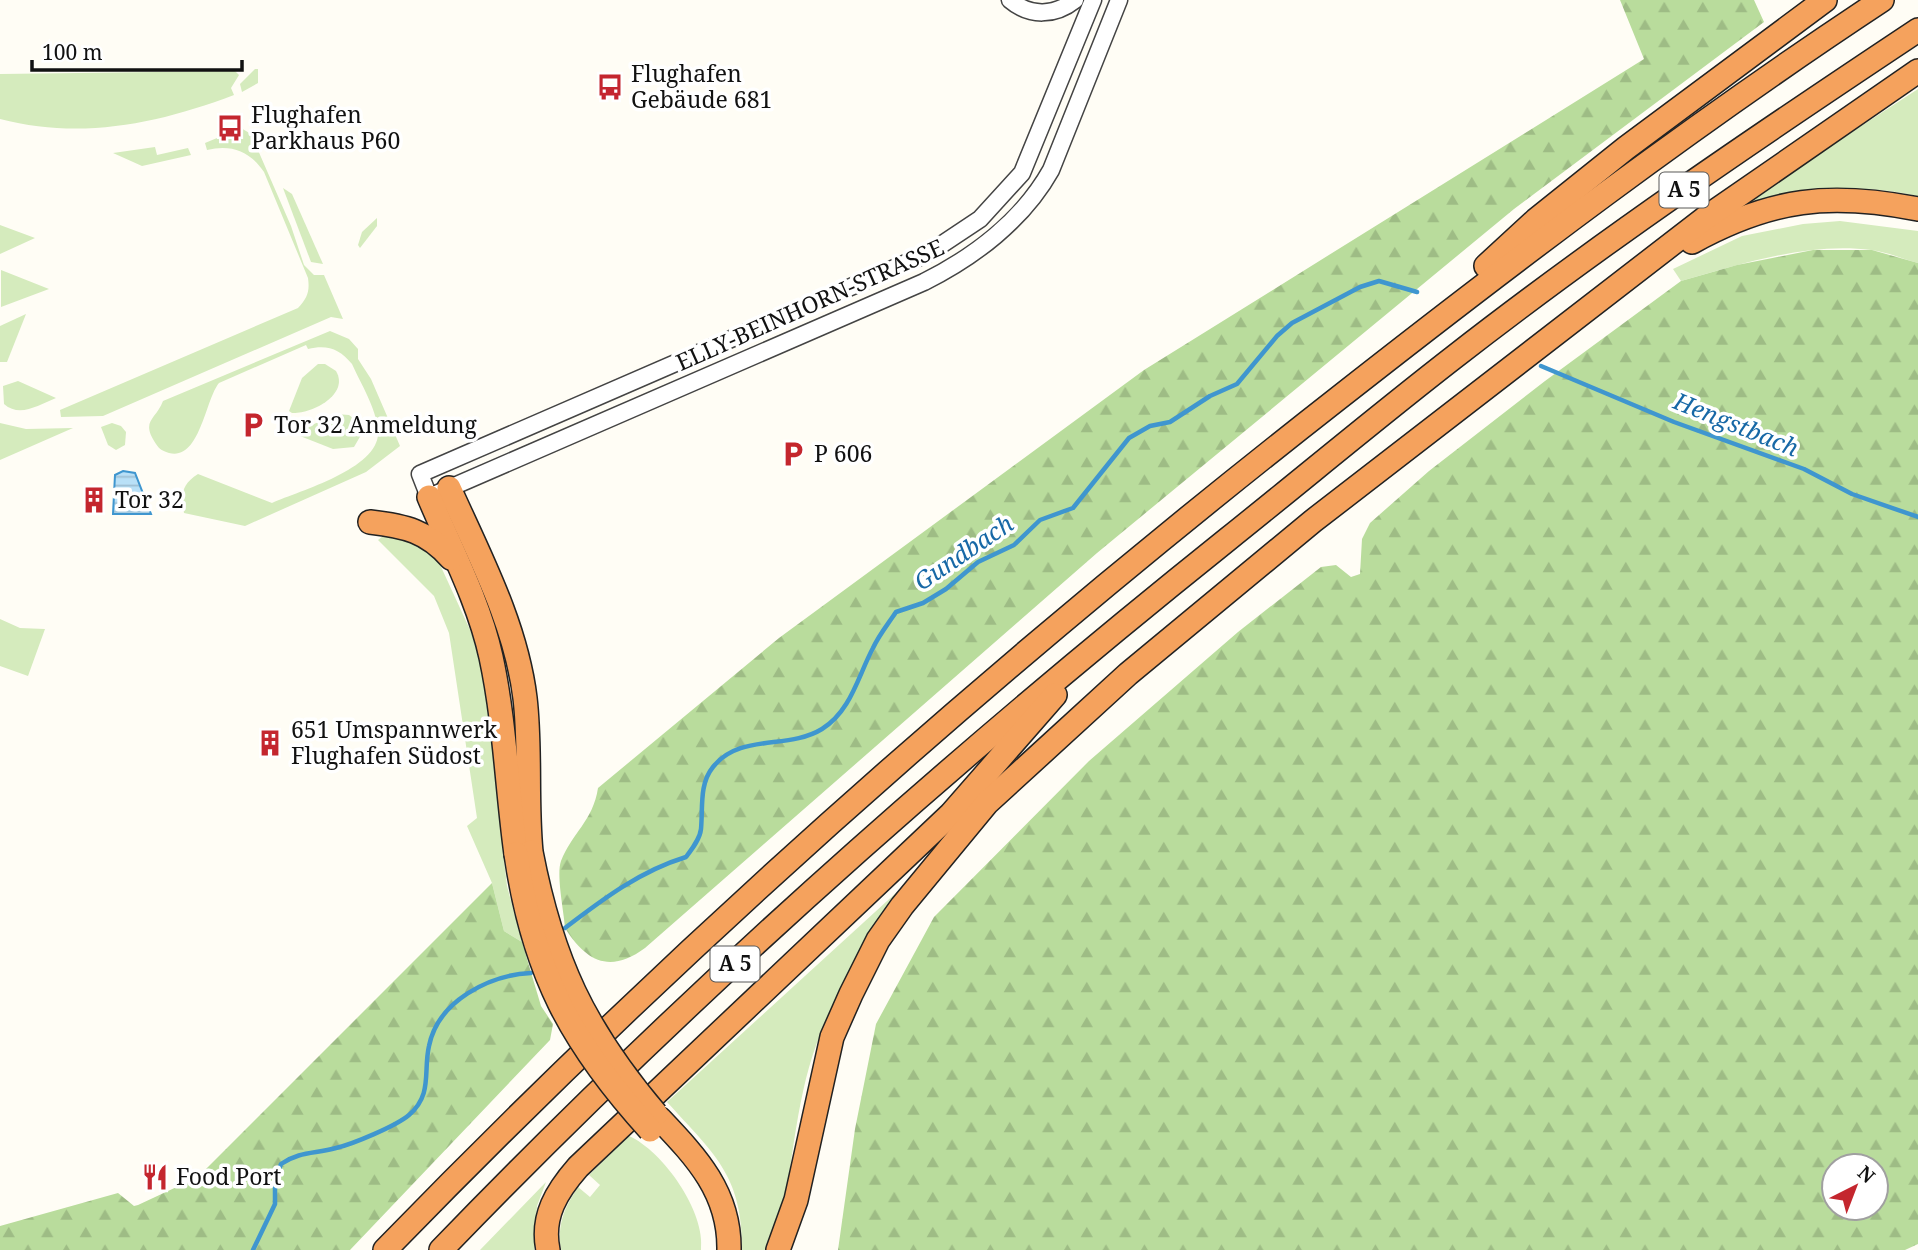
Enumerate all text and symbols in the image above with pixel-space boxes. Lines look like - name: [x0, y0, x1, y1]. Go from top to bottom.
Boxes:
- scale bar: [32, 28, 242, 72]
- text: 100 m: [42, 38, 103, 66]
- place label: Flughafen Gebäude 681: [631, 57, 772, 115]
- bus stop icon: Flughafen Gebäude 681: [595, 72, 625, 102]
- place label: Flughafen Parkhaus P60: [251, 98, 400, 156]
- bus stop icon: Flughafen Parkhaus P60: [215, 113, 245, 143]
- road number: A 5: [1660, 172, 1708, 208]
- street label: ELLY-BEINHORN-STRASSE: [670, 230, 949, 378]
- water label: Hengstbach: [1668, 383, 1804, 464]
- place label: Tor 32 Anmeldung: [274, 408, 478, 440]
- parking icon: Tor 32 Anmeldung: [238, 410, 268, 440]
- place label: P 606: [814, 437, 872, 469]
- parking icon: P 606: [778, 439, 808, 469]
- place label: Tor 32: [115, 483, 184, 515]
- building icon: Tor 32: [79, 485, 109, 515]
- water label: Gundbach: [907, 506, 1019, 597]
- place label: 651 Umspannwerk Flughafen Südost: [291, 713, 498, 771]
- building icon: 651 Umspannwerk Flughafen Südost: [255, 728, 285, 758]
- road number: A 5: [710, 946, 760, 982]
- north arrow: [1820, 1152, 1890, 1222]
- place label: Food Port: [176, 1160, 281, 1192]
- text: N: [1852, 1160, 1881, 1189]
- restaurant icon: Food Port: [140, 1162, 170, 1192]

